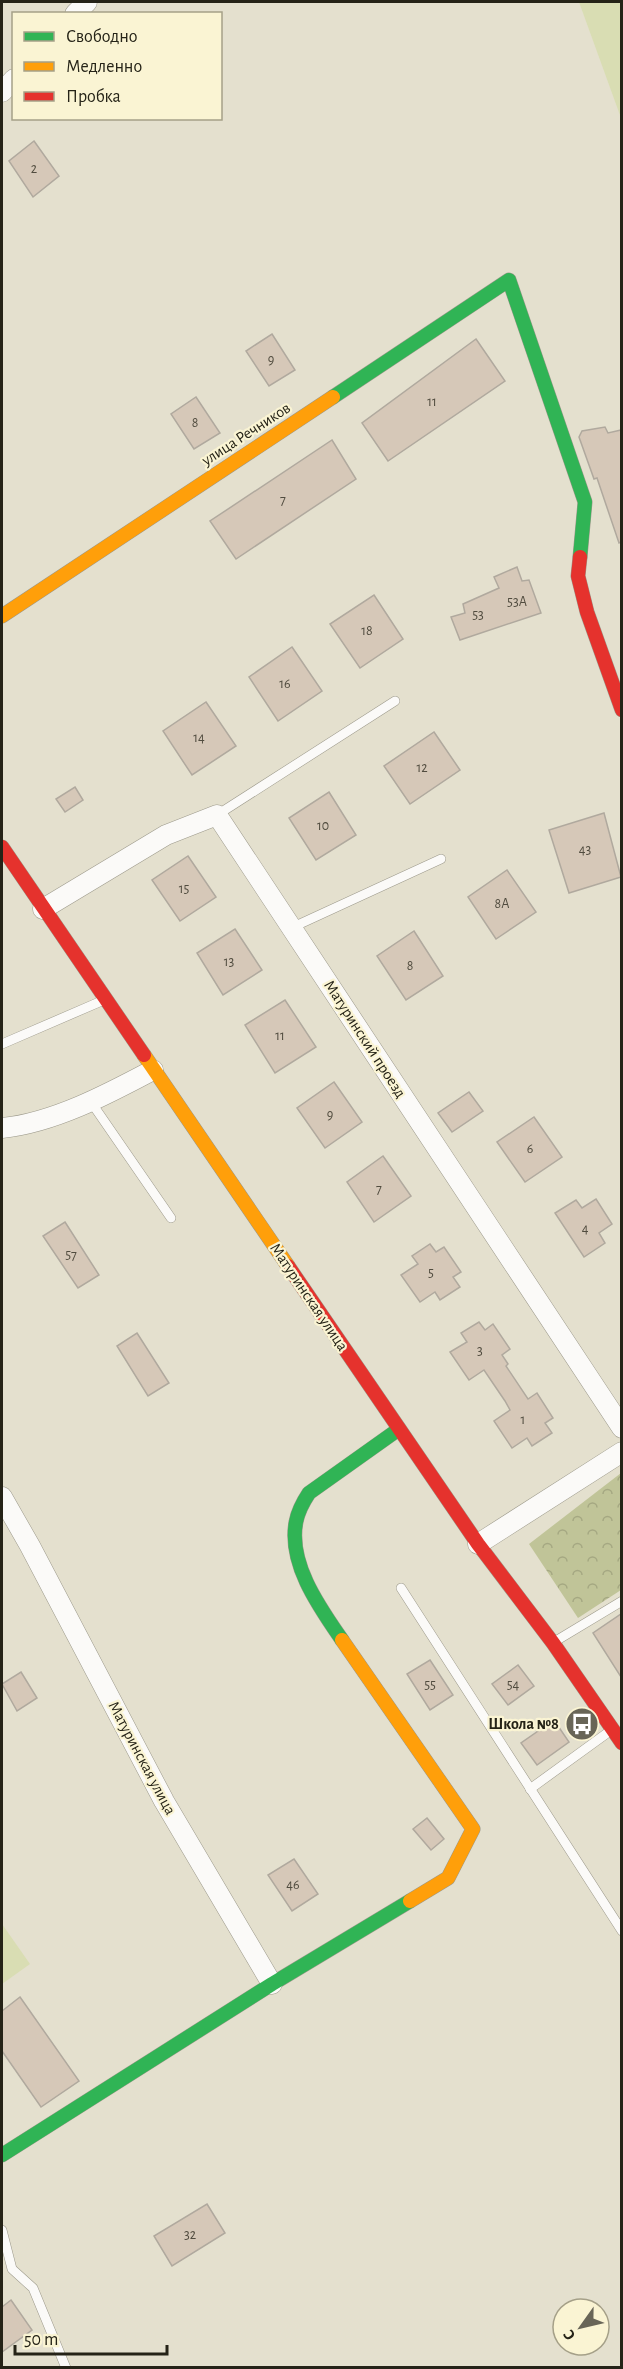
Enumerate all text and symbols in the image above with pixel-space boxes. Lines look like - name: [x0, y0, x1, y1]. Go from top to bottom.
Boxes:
- legend: [12, 12, 222, 120]
- text: Свободно: [66, 27, 138, 46]
- text: Медленно: [66, 58, 142, 76]
- text: Пробка: [66, 87, 121, 106]
- house number: 2: [31, 162, 37, 176]
- house number: 9: [268, 353, 274, 367]
- house number: 11: [427, 395, 437, 409]
- street label: улица Речников: [198, 400, 294, 470]
- house number: 8: [192, 416, 198, 430]
- house number: 7: [280, 493, 286, 507]
- house number: 53А: [507, 595, 527, 609]
- house number: 53: [472, 608, 484, 622]
- house number: 18: [361, 624, 373, 638]
- house number: 16: [279, 677, 291, 691]
- house number: 14: [193, 731, 205, 745]
- house number: 12: [416, 761, 428, 775]
- house number: 10: [317, 819, 329, 833]
- house number: 43: [579, 843, 591, 857]
- house number: 15: [179, 882, 189, 896]
- house number: 8А: [495, 897, 509, 911]
- house number: 13: [224, 955, 235, 969]
- house number: 8: [407, 959, 413, 973]
- street label: Матуринский проезд: [320, 977, 409, 1101]
- house number: 11: [275, 1029, 285, 1043]
- house number: 9: [327, 1108, 333, 1122]
- house number: 6: [527, 1142, 533, 1156]
- house number: 7: [376, 1182, 382, 1196]
- house number: 4: [582, 1222, 589, 1236]
- street label: Матуринская улица: [266, 1240, 351, 1354]
- house number: 57: [65, 1248, 77, 1262]
- house number: 5: [428, 1266, 434, 1280]
- house number: 3: [477, 1344, 483, 1358]
- house number: 1: [521, 1413, 525, 1427]
- house number: 55: [424, 1678, 436, 1692]
- house number: 54: [507, 1678, 520, 1692]
- street label: Матуринская улица: [104, 1699, 179, 1818]
- bus stop icon: Школа №8: [564, 1706, 600, 1742]
- place label: Школа №8: [488, 1716, 559, 1732]
- house number: 46: [286, 1878, 300, 1892]
- house number: 32: [184, 2228, 196, 2242]
- north arrow: [551, 2297, 611, 2357]
- scale bar: [15, 2318, 166, 2356]
- text: С: [560, 2327, 579, 2343]
- text: 50 m: [24, 2331, 58, 2349]

